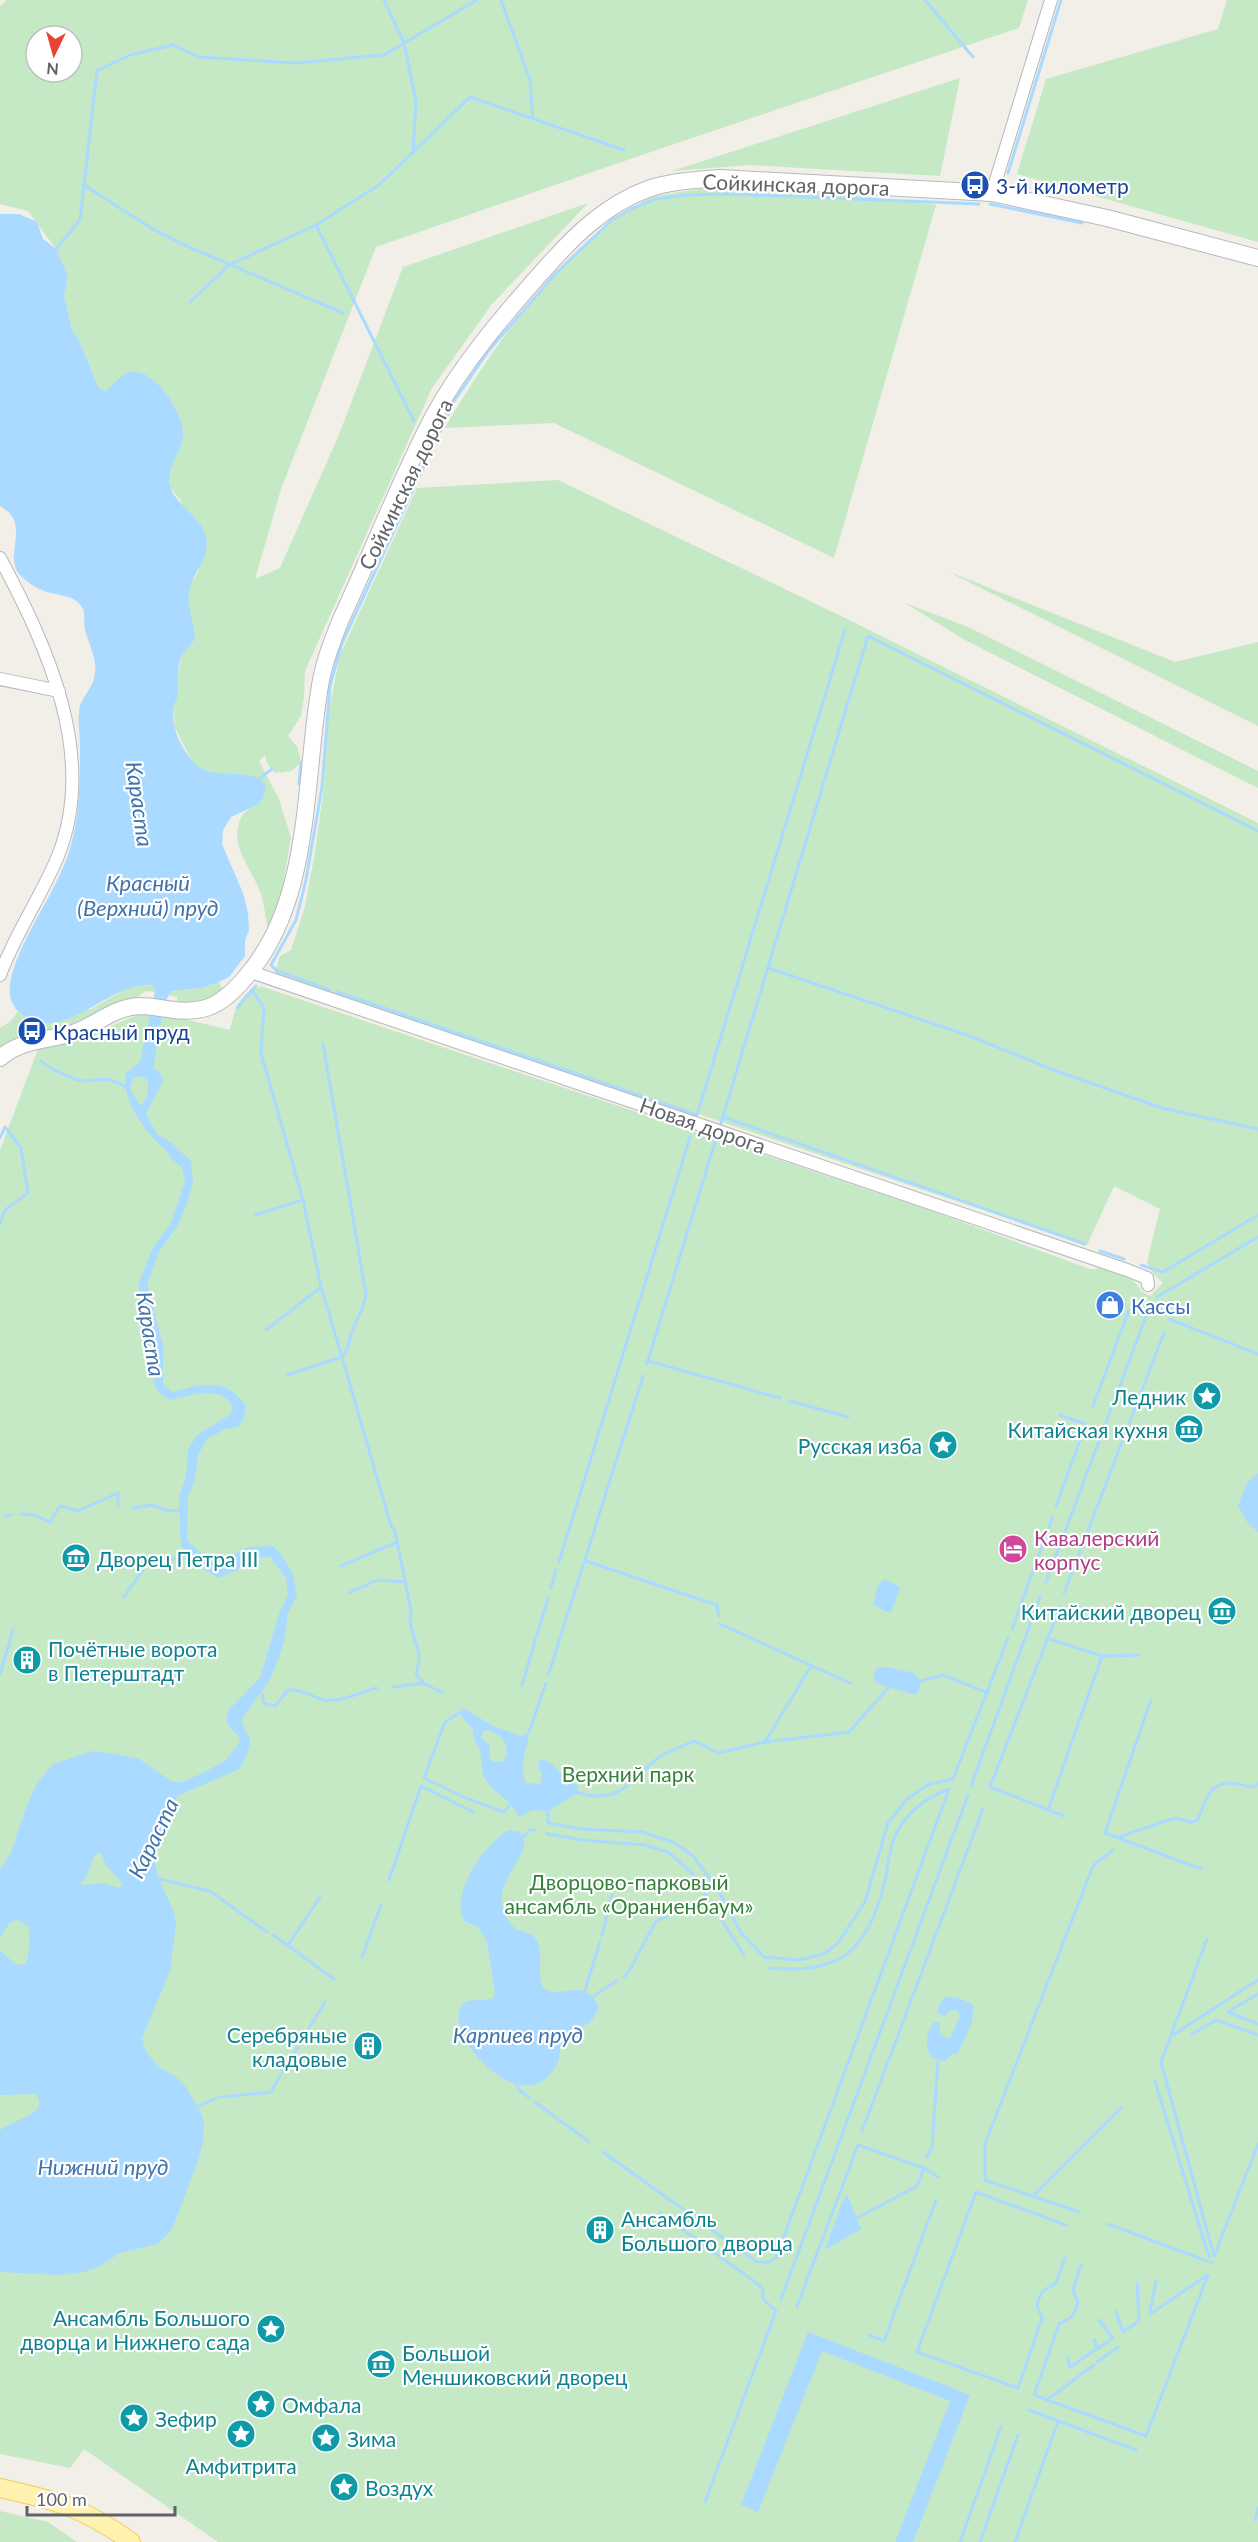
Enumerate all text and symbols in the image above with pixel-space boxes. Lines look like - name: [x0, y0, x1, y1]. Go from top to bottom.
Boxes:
- north arrow: [24, 24, 84, 84]
- text: N: [46, 59, 60, 79]
- street label: Сойкинская дорога: [702, 168, 890, 200]
- bus stop icon: 3-й километр: [959, 169, 991, 201]
- place label: 3-й километр: [996, 173, 1129, 198]
- street label: Сойкинская дорога: [353, 394, 457, 574]
- water label: Караста: [121, 760, 159, 848]
- water label: Красный (Верхний) пруд: [77, 869, 219, 921]
- bus stop icon: Красный пруд: [16, 1015, 48, 1047]
- place label: Красный пруд: [53, 1019, 190, 1044]
- street label: Новая дорога: [637, 1092, 769, 1158]
- water label: Караста: [131, 1289, 171, 1379]
- shop icon: Кассы: [1094, 1289, 1126, 1321]
- place label: Кассы: [1131, 1293, 1190, 1318]
- place icon: Ледник: [1191, 1380, 1223, 1412]
- place label: Ледник: [1111, 1384, 1186, 1409]
- museum icon: Китайская кухня: [1173, 1413, 1205, 1445]
- place label: Китайская кухня: [1008, 1417, 1168, 1442]
- place icon: Русская изба: [927, 1429, 959, 1461]
- place label: Русская изба: [798, 1433, 922, 1458]
- place label: Кавалерский корпус: [1034, 1525, 1159, 1574]
- hotel icon: Кавалерский корпус: [997, 1533, 1029, 1565]
- museum icon: Дворец Петра III: [60, 1542, 92, 1574]
- place label: Дворец Петра III: [97, 1546, 258, 1571]
- museum icon: Китайский дворец: [1206, 1595, 1238, 1627]
- place label: Китайский дворец: [1021, 1599, 1201, 1624]
- place label: Почётные ворота в Петерштадт: [48, 1636, 217, 1685]
- building icon: Почётные ворота в Петерштадт: [11, 1644, 43, 1676]
- park label: Верхний парк: [562, 1761, 694, 1786]
- water label: Караста: [122, 1794, 184, 1882]
- park label: Дворцово-парковый ансамбль «Ораниенбаум»: [505, 1869, 754, 1918]
- water label: Карпиев пруд: [453, 2021, 583, 2048]
- place label: Серебряные кладовые: [227, 2022, 347, 2071]
- building icon: Серебряные кладовые: [352, 2030, 384, 2062]
- water label: Нижний пруд: [37, 2153, 169, 2180]
- place label: Ансамбль Большого дворца: [621, 2206, 793, 2255]
- building icon: Ансамбль Большого дворца: [584, 2214, 616, 2246]
- place label: Ансамбль Большого дворца и Нижнего сада: [20, 2305, 250, 2354]
- place icon: Ансамбль Большого дворца и Нижнего сада: [255, 2313, 287, 2345]
- place label: Большой Меншиковский дворец: [402, 2340, 628, 2389]
- museum icon: Большой Меншиковский дворец: [365, 2348, 397, 2380]
- place icon: Омфала: [245, 2388, 277, 2420]
- place label: Омфала: [282, 2392, 361, 2417]
- place icon: Зефир: [118, 2402, 150, 2434]
- place label: Зефир: [155, 2406, 217, 2431]
- place icon: Амфитрита: [225, 2418, 257, 2450]
- place icon: Зима: [310, 2422, 342, 2454]
- place label: Зима: [347, 2426, 396, 2451]
- place label: Амфитрита: [185, 2453, 297, 2478]
- place icon: Воздух: [328, 2471, 360, 2503]
- place label: Воздух: [365, 2475, 434, 2500]
- scale bar: [27, 2479, 176, 2517]
- text: 100 m: [36, 2488, 87, 2510]

